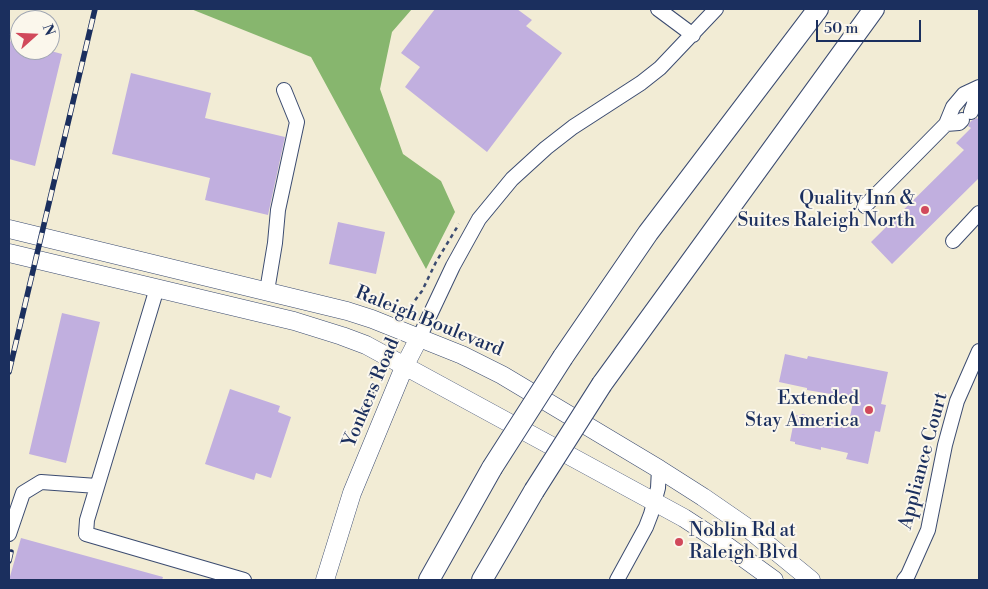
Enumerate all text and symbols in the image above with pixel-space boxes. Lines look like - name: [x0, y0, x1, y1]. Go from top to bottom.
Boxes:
- north arrow: [10, 10, 60, 60]
- scale bar: [818, 10, 923, 42]
- text: 50 m: [824, 19, 858, 38]
- text: N: [38, 22, 59, 38]
- place label: Quality Inn & Suites Raleigh North: [737, 188, 915, 232]
- marker: Quality Inn & Suites Raleigh North: [919, 204, 931, 216]
- street label: Raleigh Boulevard: [352, 282, 506, 362]
- street label: Yonkers Road: [339, 335, 405, 451]
- place label: Extended Stay America: [745, 388, 859, 432]
- street label: Appliance Court: [895, 390, 953, 532]
- marker: Extended Stay America: [863, 404, 875, 416]
- place label: Noblin Rd at Raleigh Blvd: [689, 520, 798, 564]
- marker: Noblin Rd at Raleigh Blvd: [673, 536, 685, 548]

